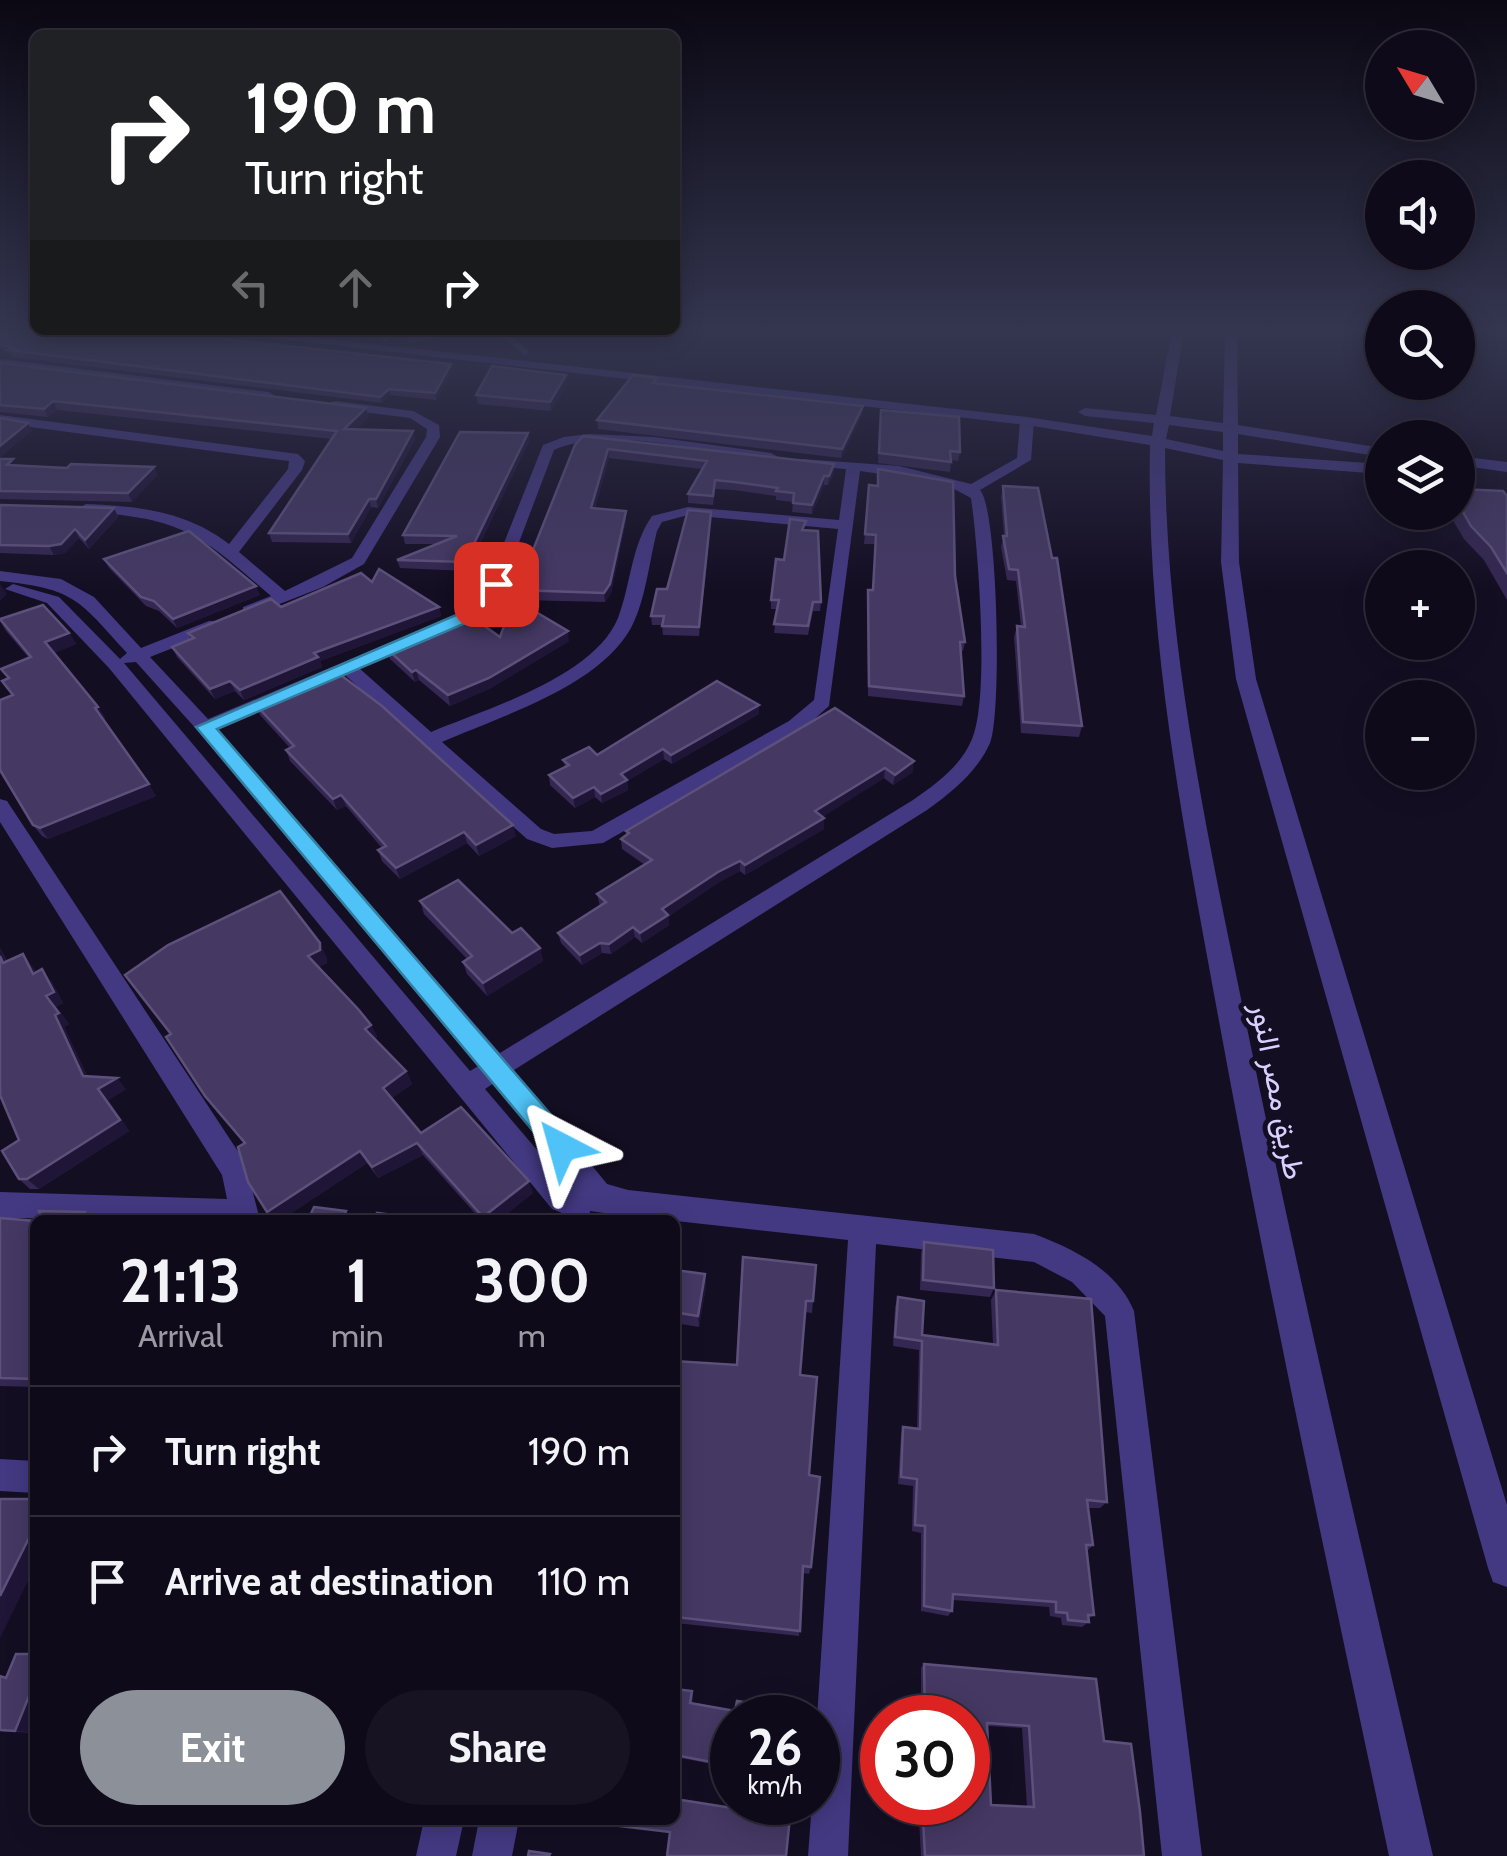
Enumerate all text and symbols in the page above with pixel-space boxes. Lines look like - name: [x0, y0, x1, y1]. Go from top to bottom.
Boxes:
- north arrow: [1365, 30, 1475, 140]
- map controls: [1365, 30, 1475, 790]
- text: 190 m: [245, 65, 436, 151]
- icon: right: [80, 70, 210, 200]
- text: Turn right: [245, 151, 424, 205]
- button: sound: [1365, 160, 1475, 270]
- icon: left: [223, 260, 278, 315]
- icon: ahead: [328, 260, 383, 315]
- icon: right: [433, 260, 488, 315]
- button: search: [1365, 290, 1475, 400]
- button: layers: [1365, 420, 1475, 530]
- pin: [454, 542, 539, 627]
- button: +: [1365, 550, 1475, 660]
- icon: arrive: [469, 557, 524, 612]
- button: −: [1365, 680, 1475, 790]
- street label: طريق مصر النور: [1243, 998, 1314, 1183]
- position arrow: [510, 1095, 614, 1199]
- text: 21:13: [120, 1244, 241, 1317]
- text: 1: [346, 1244, 368, 1317]
- text: 300: [473, 1244, 590, 1317]
- text: Arrival: [138, 1316, 223, 1355]
- text: min: [331, 1316, 384, 1355]
- text: m: [518, 1316, 546, 1355]
- icon: right: [80, 1424, 135, 1479]
- text: Turn right: [165, 1428, 321, 1475]
- text: 190 m: [528, 1428, 630, 1475]
- icon: arrive: [80, 1554, 135, 1609]
- text: Arrive at destination: [165, 1558, 494, 1605]
- text: 110 m: [537, 1558, 630, 1605]
- button: Exit: [80, 1690, 345, 1805]
- button: Share: [365, 1690, 630, 1805]
- speed limit sign: 30: [860, 1695, 990, 1825]
- text: 26: [748, 1717, 802, 1778]
- text: km/h: [748, 1770, 802, 1800]

